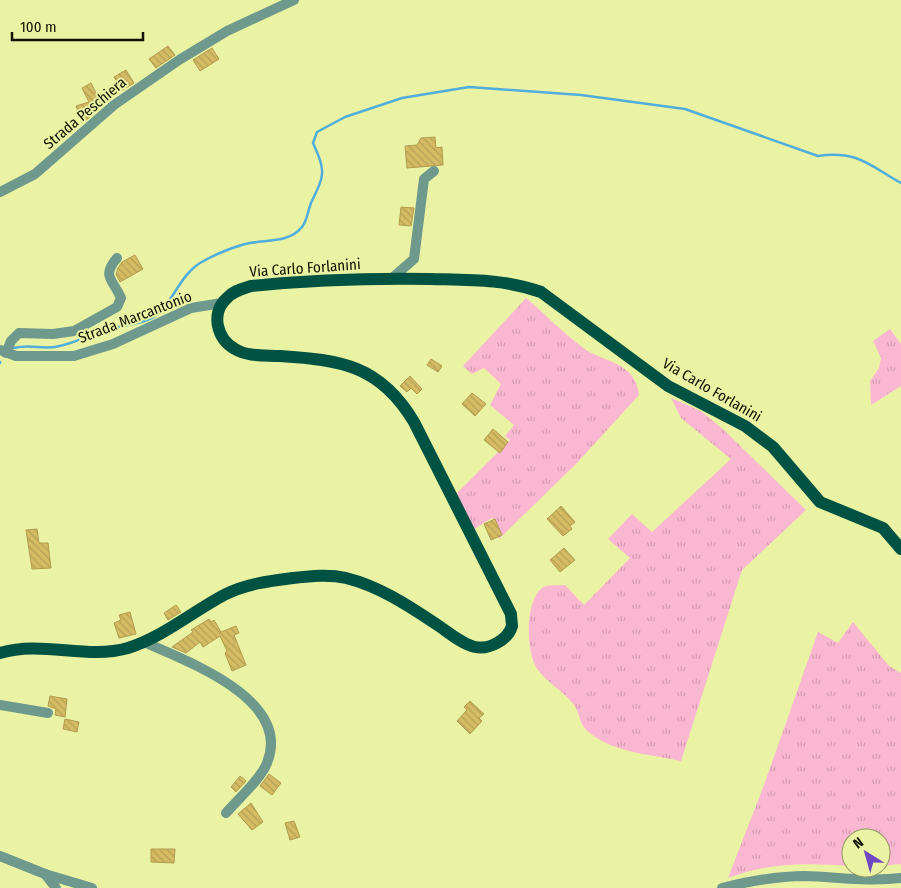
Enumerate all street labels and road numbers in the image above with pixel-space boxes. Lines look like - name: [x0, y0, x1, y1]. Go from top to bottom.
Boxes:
- street label: Strada Peschiera: [40, 73, 130, 153]
- street label: Via Carlo Forlanini: [249, 255, 361, 281]
- street label: Strada Marcantonio: [76, 287, 194, 347]
- street label: Via Carlo Forlanini: [659, 354, 765, 426]

